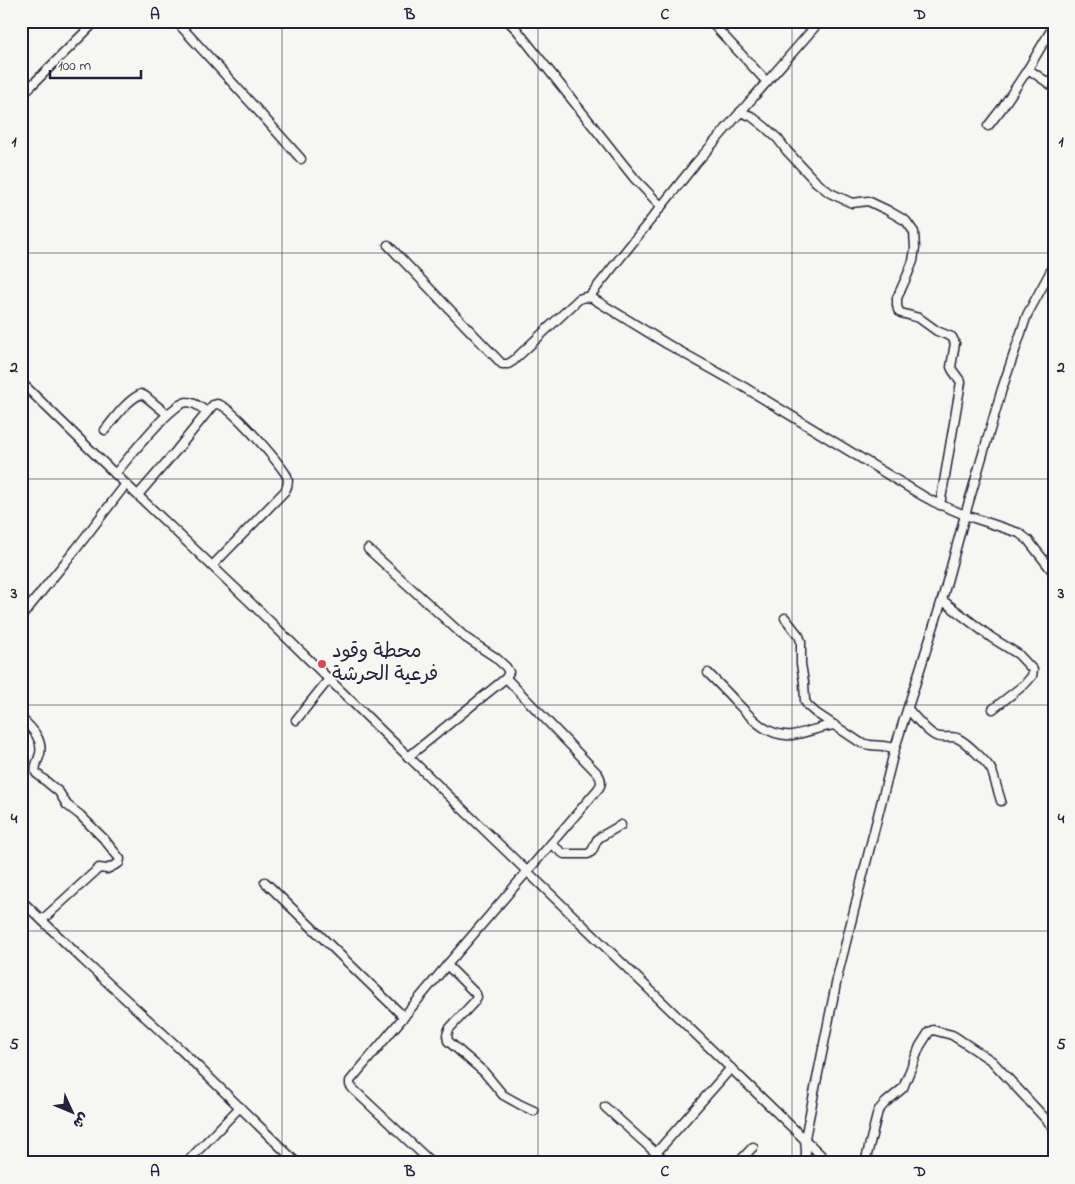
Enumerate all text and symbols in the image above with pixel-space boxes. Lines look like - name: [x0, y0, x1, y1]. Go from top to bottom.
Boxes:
- text: A: [150, 3, 160, 27]
- text: B: [404, 3, 416, 27]
- text: C: [661, 3, 670, 27]
- text: D: [913, 3, 926, 27]
- scale bar: [50, 48, 141, 80]
- text: 100 m: [58, 55, 91, 77]
- text: 1: [11, 130, 17, 154]
- text: 1: [1058, 130, 1064, 154]
- text: 2: [9, 356, 18, 380]
- text: 2: [1056, 356, 1065, 380]
- text: 3: [10, 582, 18, 606]
- text: 3: [1057, 582, 1065, 606]
- place label: محطة وقود فرعية الحرشة: [332, 638, 438, 690]
- marker: محطة وقود فرعية الحرشة: [316, 658, 328, 670]
- text: 4: [10, 807, 18, 831]
- text: 4: [1057, 807, 1065, 831]
- text: 5: [9, 1033, 19, 1057]
- text: 5: [1056, 1033, 1066, 1057]
- north arrow: [48, 1086, 98, 1136]
- text: ش: [67, 1107, 93, 1133]
- text: A: [150, 1160, 160, 1184]
- text: B: [404, 1160, 416, 1184]
- text: C: [661, 1160, 670, 1184]
- text: D: [913, 1160, 926, 1184]

